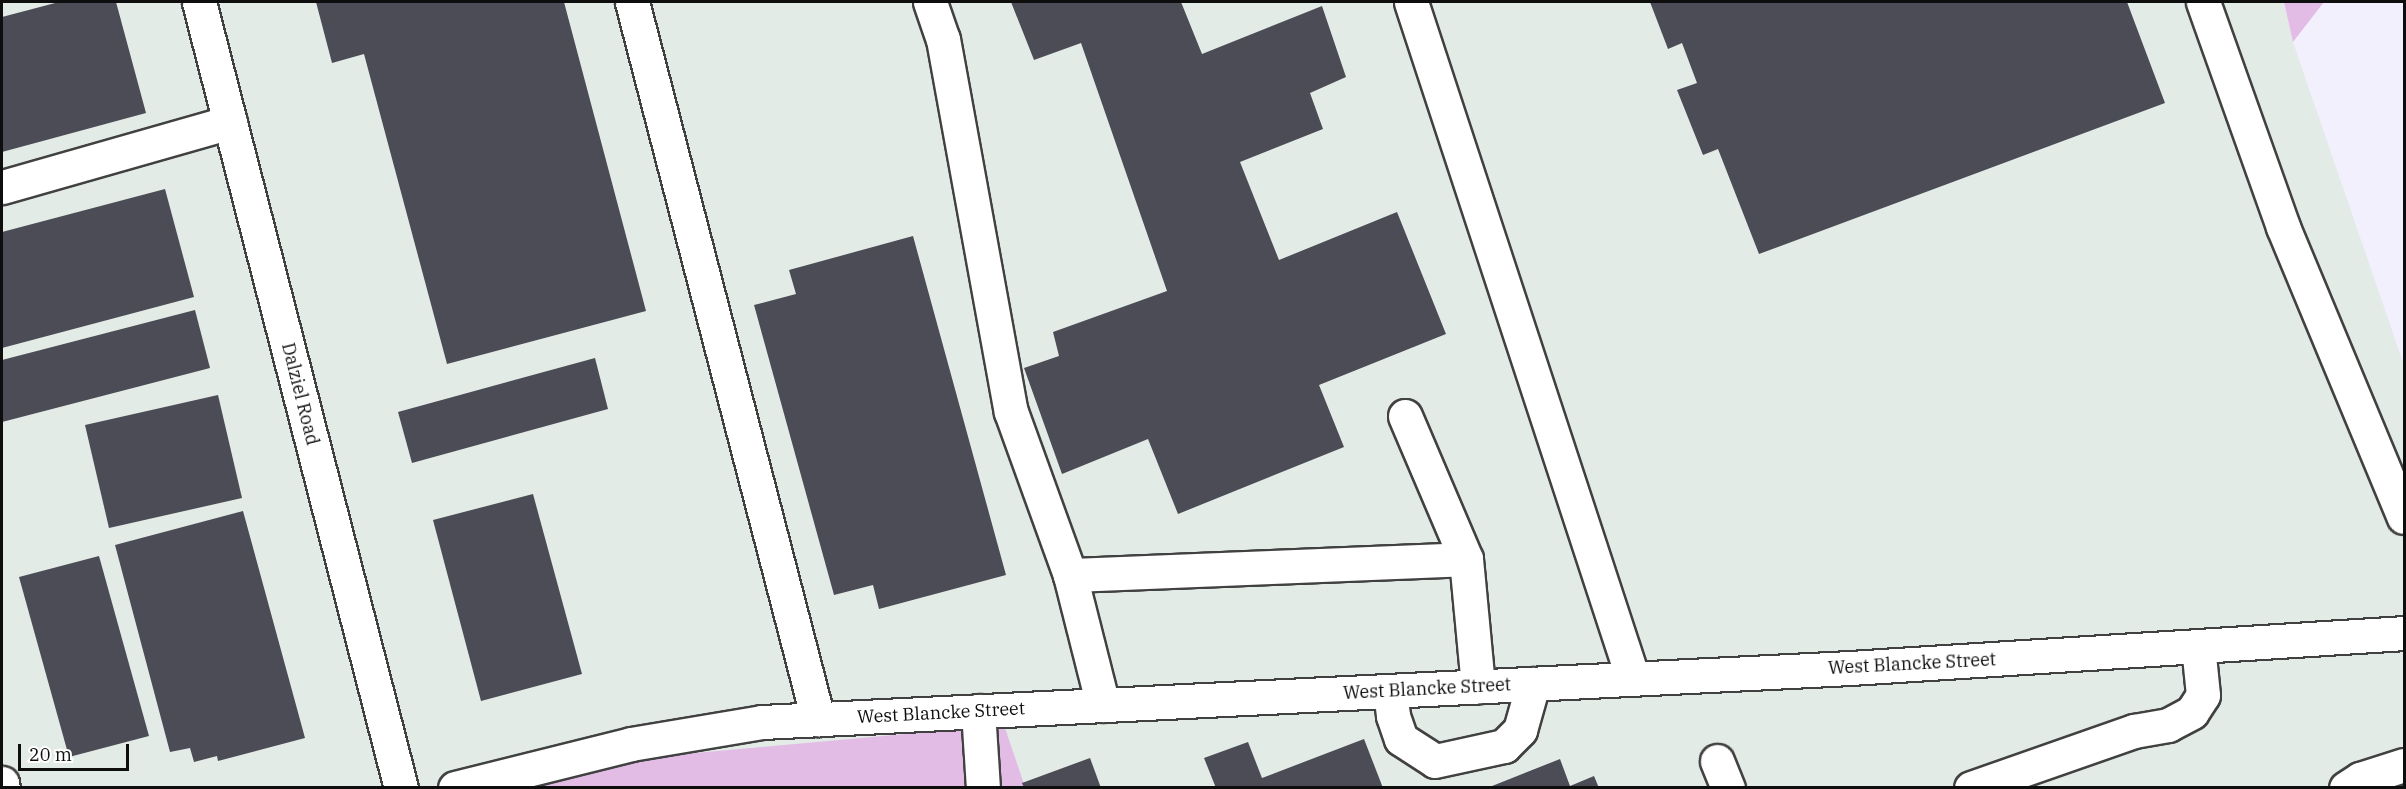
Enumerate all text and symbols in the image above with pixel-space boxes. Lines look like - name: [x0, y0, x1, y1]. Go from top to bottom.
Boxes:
- street label: Dalziel Road: [277, 340, 323, 448]
- street label: West Blancke Street: [1827, 649, 1997, 679]
- street label: West Blancke Street: [1342, 674, 1512, 704]
- street label: West Blancke Street: [856, 698, 1026, 728]
- scale bar: [21, 732, 132, 770]
- text: 20 m: [29, 743, 72, 766]

